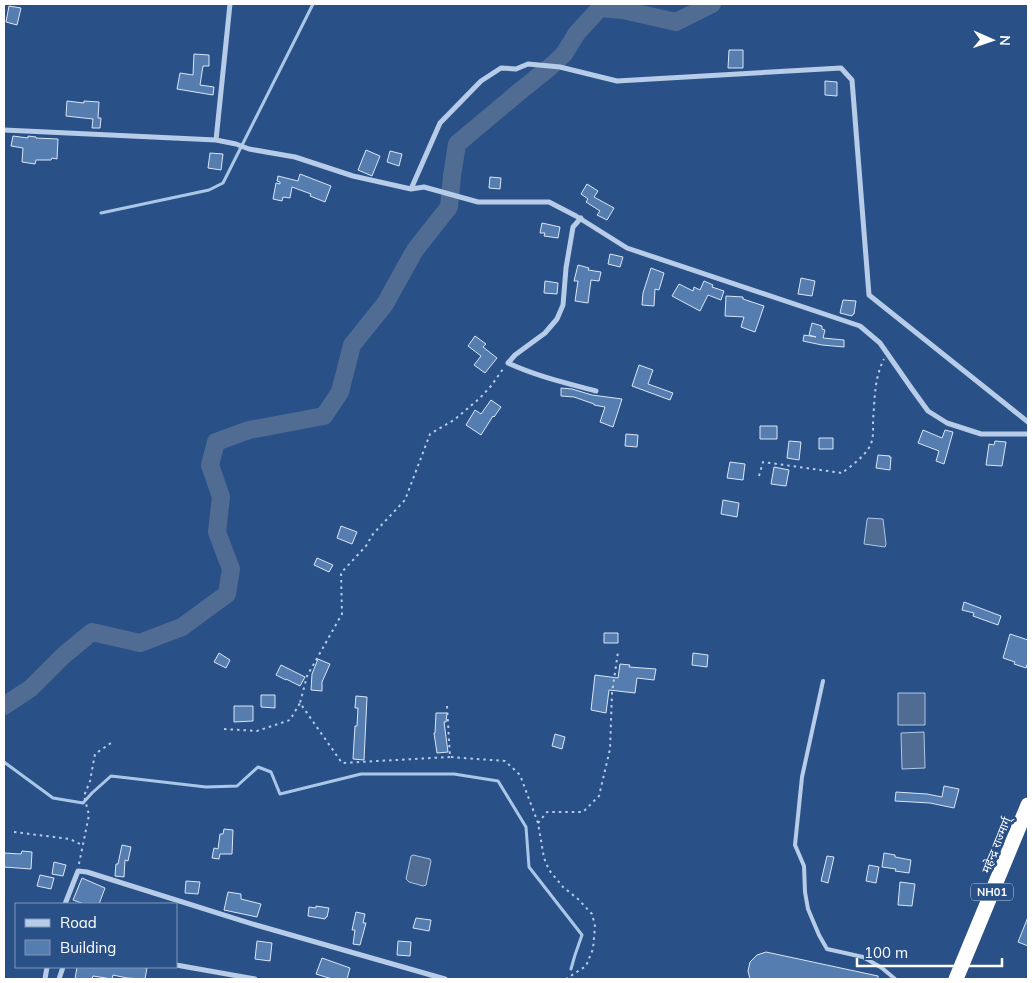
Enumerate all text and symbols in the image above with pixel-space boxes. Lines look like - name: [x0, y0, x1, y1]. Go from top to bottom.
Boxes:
- north arrow: [967, 15, 1017, 65]
- text: N: [996, 35, 1014, 46]
- street label: महेन्द्र राज्मार्ग्: [978, 813, 1015, 875]
- road number: NH01: [971, 884, 1013, 900]
- legend: [15, 903, 178, 968]
- text: Road: [60, 913, 97, 932]
- scale bar: [857, 936, 1002, 968]
- text: Building: [60, 938, 116, 957]
- text: 100 m: [864, 943, 908, 962]

